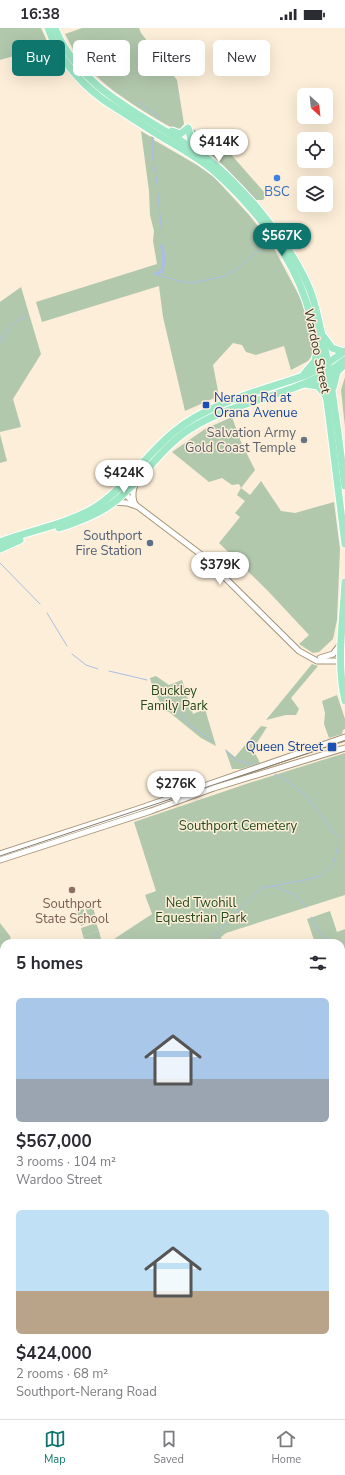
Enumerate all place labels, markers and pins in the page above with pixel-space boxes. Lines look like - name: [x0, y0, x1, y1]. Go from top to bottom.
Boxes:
- pin: $414K: [191, 129, 247, 163]
- marker: BSC: [272, 173, 282, 183]
- place label: BSC: [264, 183, 290, 201]
- pin: $567K: [254, 223, 310, 257]
- place label: Nerang Rd at Orana Avenue: [214, 389, 297, 422]
- marker: Nerang Rd at Orana Avenue: [201, 400, 211, 410]
- place label: Salvation Army Gold Coast Temple: [185, 424, 296, 457]
- marker: Salvation Army Gold Coast Temple: [299, 435, 309, 445]
- pin: $424K: [96, 460, 152, 494]
- place label: Southport Fire Station: [75, 527, 142, 560]
- marker: Southport Fire Station: [145, 538, 155, 548]
- pin: $379K: [192, 552, 248, 586]
- place label: Queen Street: [246, 738, 323, 756]
- marker: Queen Street: [326, 741, 338, 753]
- pin: $276K: [148, 771, 204, 805]
- marker: Southport State School: [67, 885, 77, 895]
- place label: Southport State School: [35, 895, 109, 928]

